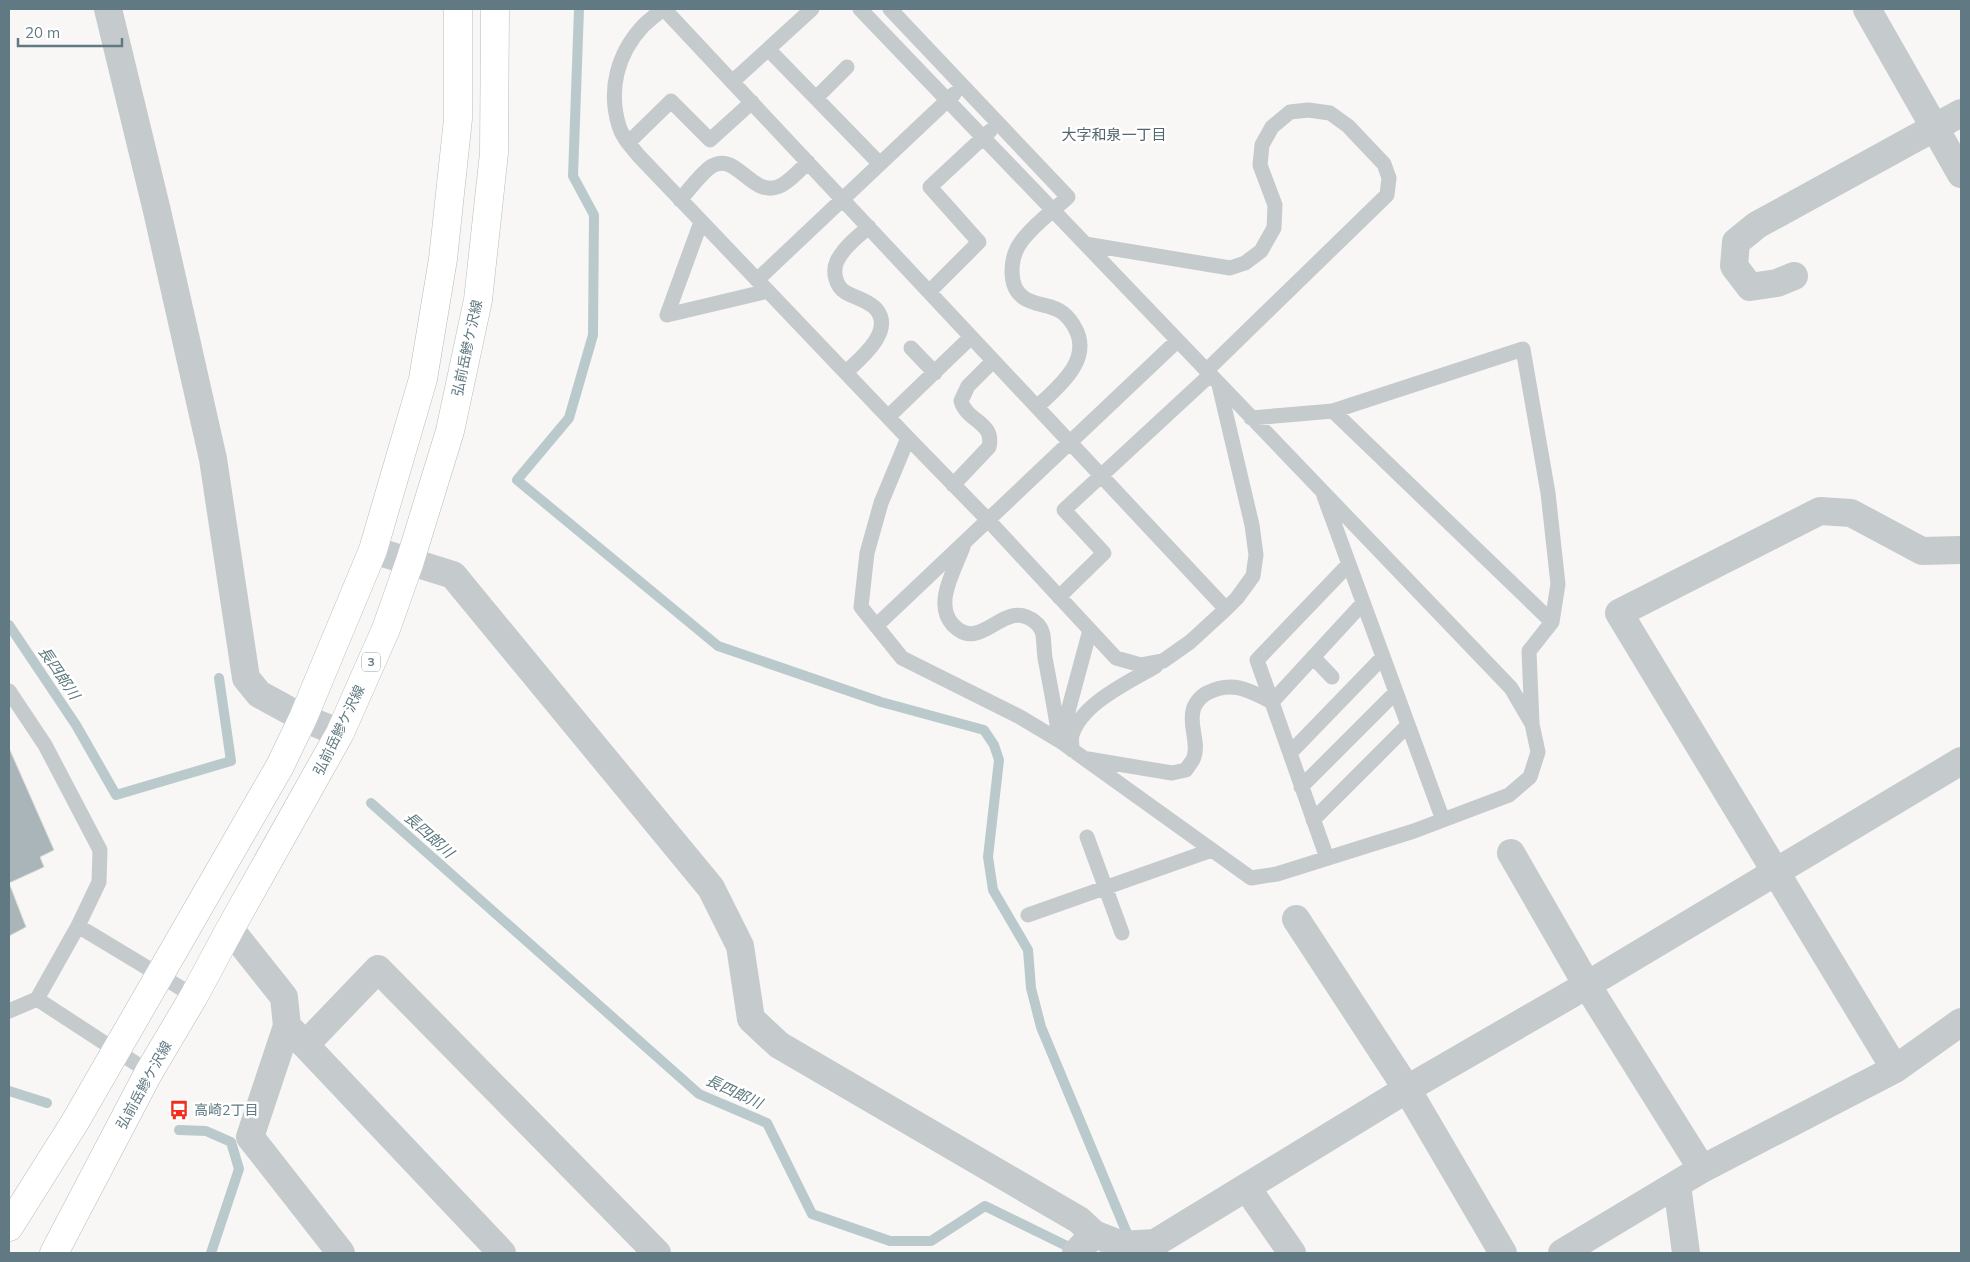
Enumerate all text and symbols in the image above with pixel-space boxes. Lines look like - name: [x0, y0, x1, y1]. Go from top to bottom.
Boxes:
- scale bar: [18, 15, 121, 47]
- text: 20 m: [25, 23, 60, 42]
- district label: 大字和泉一丁目: [1061, 125, 1167, 144]
- street label: 弘前岳鰺ケ沢線: [448, 298, 486, 398]
- water label: 長四郎川: [35, 643, 85, 705]
- road number: 3: [362, 652, 380, 672]
- street label: 弘前岳鰺ケ沢線: [309, 682, 369, 778]
- water label: 長四郎川: [401, 807, 459, 863]
- street label: 弘前岳鰺ケ沢線: [112, 1038, 176, 1132]
- water label: 長四郎川: [703, 1070, 767, 1114]
- bus stop icon: 高崎2丁目: [168, 1099, 190, 1121]
- place label: 高崎2丁目: [194, 1101, 258, 1119]

